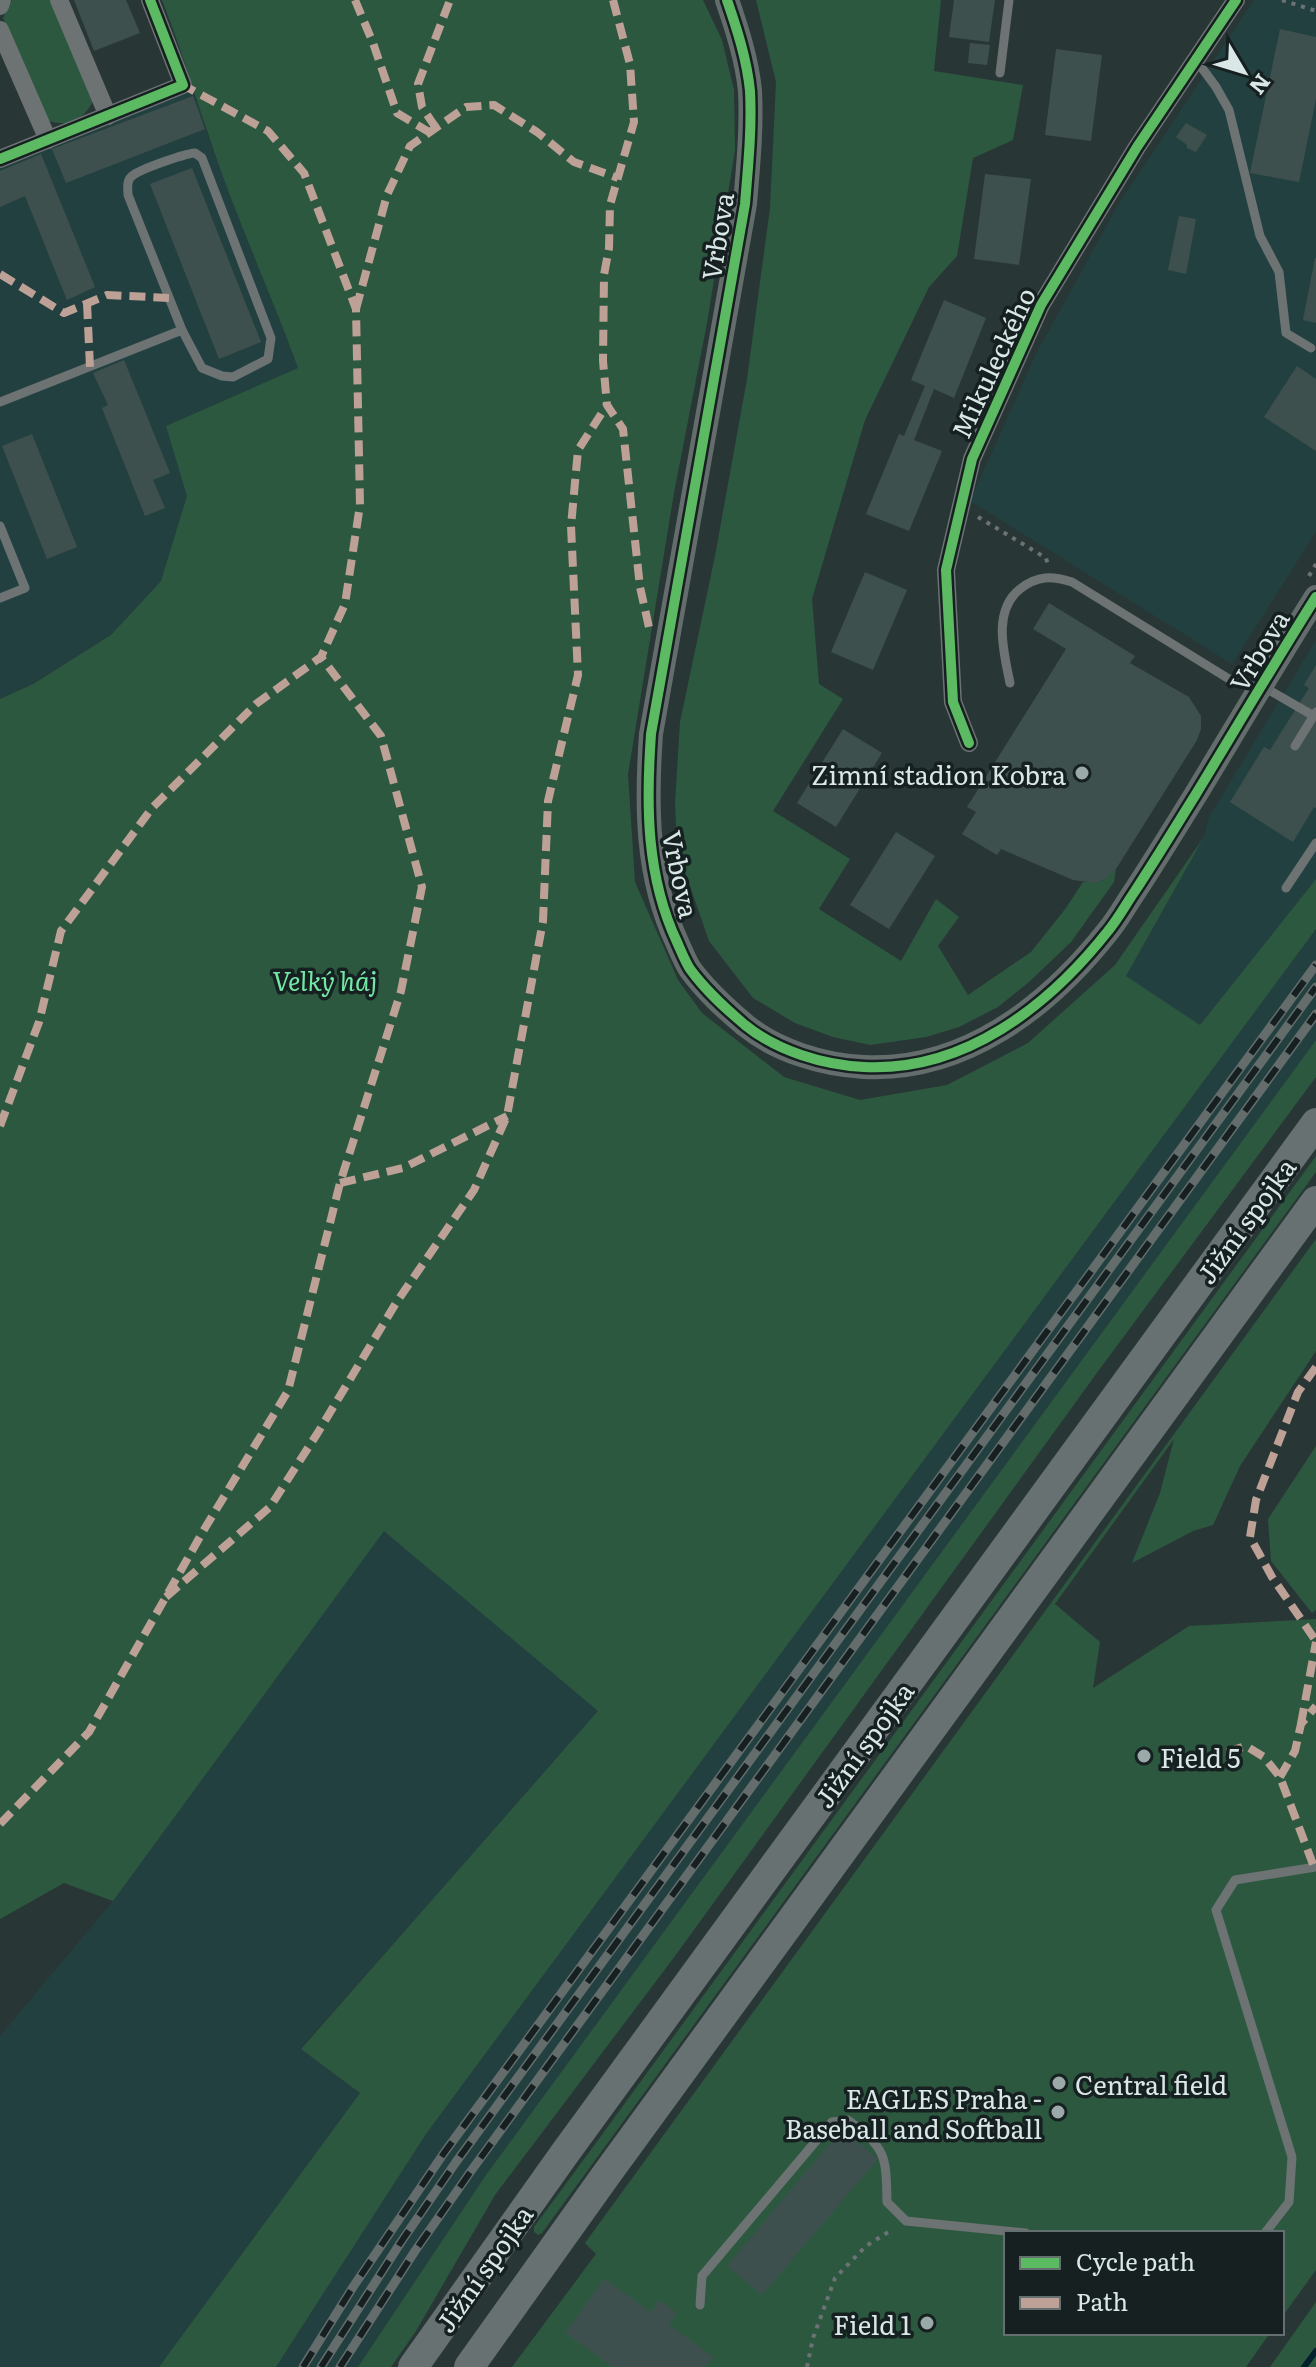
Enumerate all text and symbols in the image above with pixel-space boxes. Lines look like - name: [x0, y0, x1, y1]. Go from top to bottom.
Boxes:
- north arrow: [1204, 32, 1284, 112]
- text: N: [1242, 68, 1280, 103]
- street label: Vrbova: [690, 189, 742, 283]
- street label: Mikuleckého: [940, 280, 1044, 444]
- street label: Vrbova: [1218, 602, 1298, 698]
- place label: Zimní stadion Kobra: [811, 754, 1066, 793]
- marker: Zimní stadion Kobra: [1073, 764, 1091, 782]
- street label: Vrbova: [654, 827, 710, 921]
- park label: Velký háj: [272, 960, 378, 999]
- street label: Jižní spojka: [1186, 1149, 1304, 1291]
- street label: Jižní spojka: [804, 1673, 922, 1815]
- place label: Field 5: [1160, 1737, 1240, 1776]
- marker: Field 5: [1135, 1747, 1153, 1765]
- place label: Central field: [1075, 2064, 1227, 2103]
- marker: Central field: [1050, 2074, 1068, 2092]
- place label: EAGLES Praha - Baseball and Softball: [785, 2078, 1042, 2147]
- marker: EAGLES Praha - Baseball and Softball: [1049, 2103, 1067, 2121]
- street label: Jižní spojka: [425, 2197, 541, 2339]
- legend: [1004, 2231, 1284, 2335]
- text: Cycle path: [1076, 2243, 1195, 2278]
- text: Path: [1076, 2283, 1128, 2318]
- place label: Field 1: [833, 2304, 911, 2343]
- marker: Field 1: [918, 2314, 936, 2332]

